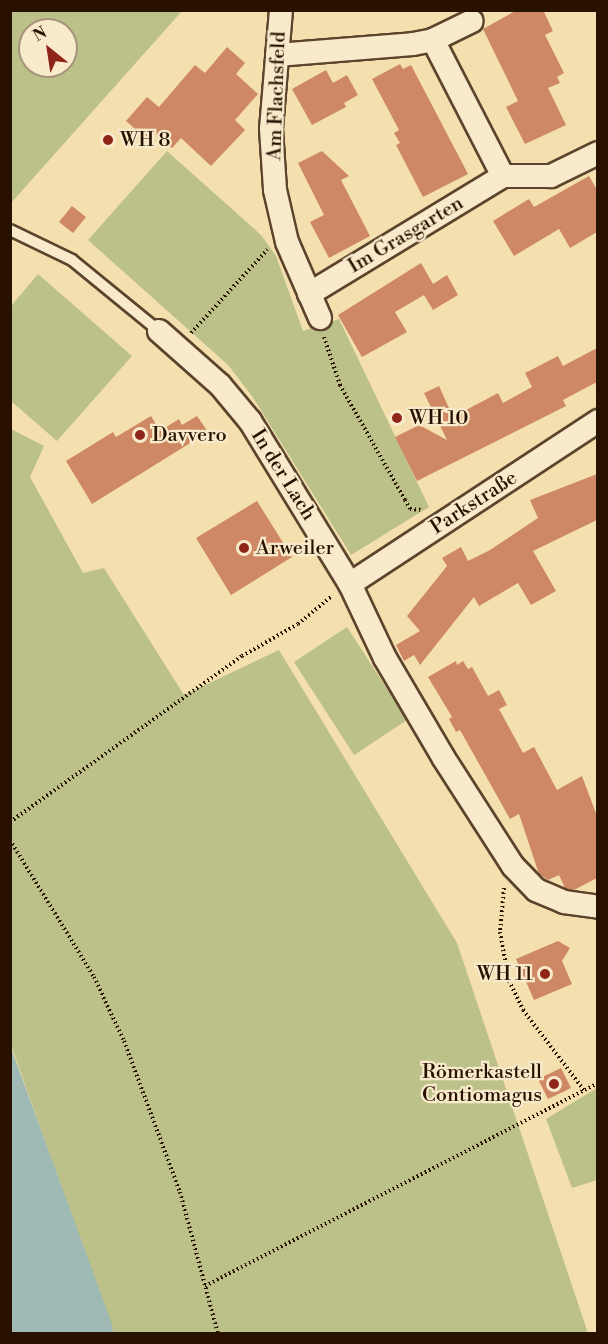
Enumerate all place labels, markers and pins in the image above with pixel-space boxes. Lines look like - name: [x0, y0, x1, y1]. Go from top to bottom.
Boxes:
- place label: WH 8: [120, 128, 171, 152]
- marker: WH 8: [101, 133, 115, 147]
- place label: WH 10: [409, 406, 469, 430]
- marker: WH 10: [390, 411, 404, 425]
- place label: Davvero: [152, 423, 227, 447]
- marker: Davvero: [133, 428, 147, 442]
- place label: Arweiler: [256, 536, 334, 560]
- marker: Arweiler: [237, 541, 251, 555]
- place label: WH 11: [477, 962, 533, 986]
- marker: WH 11: [538, 967, 552, 981]
- place label: Römerkastell Contiomagus: [422, 1060, 542, 1107]
- marker: Römerkastell Contiomagus: [547, 1077, 561, 1091]

